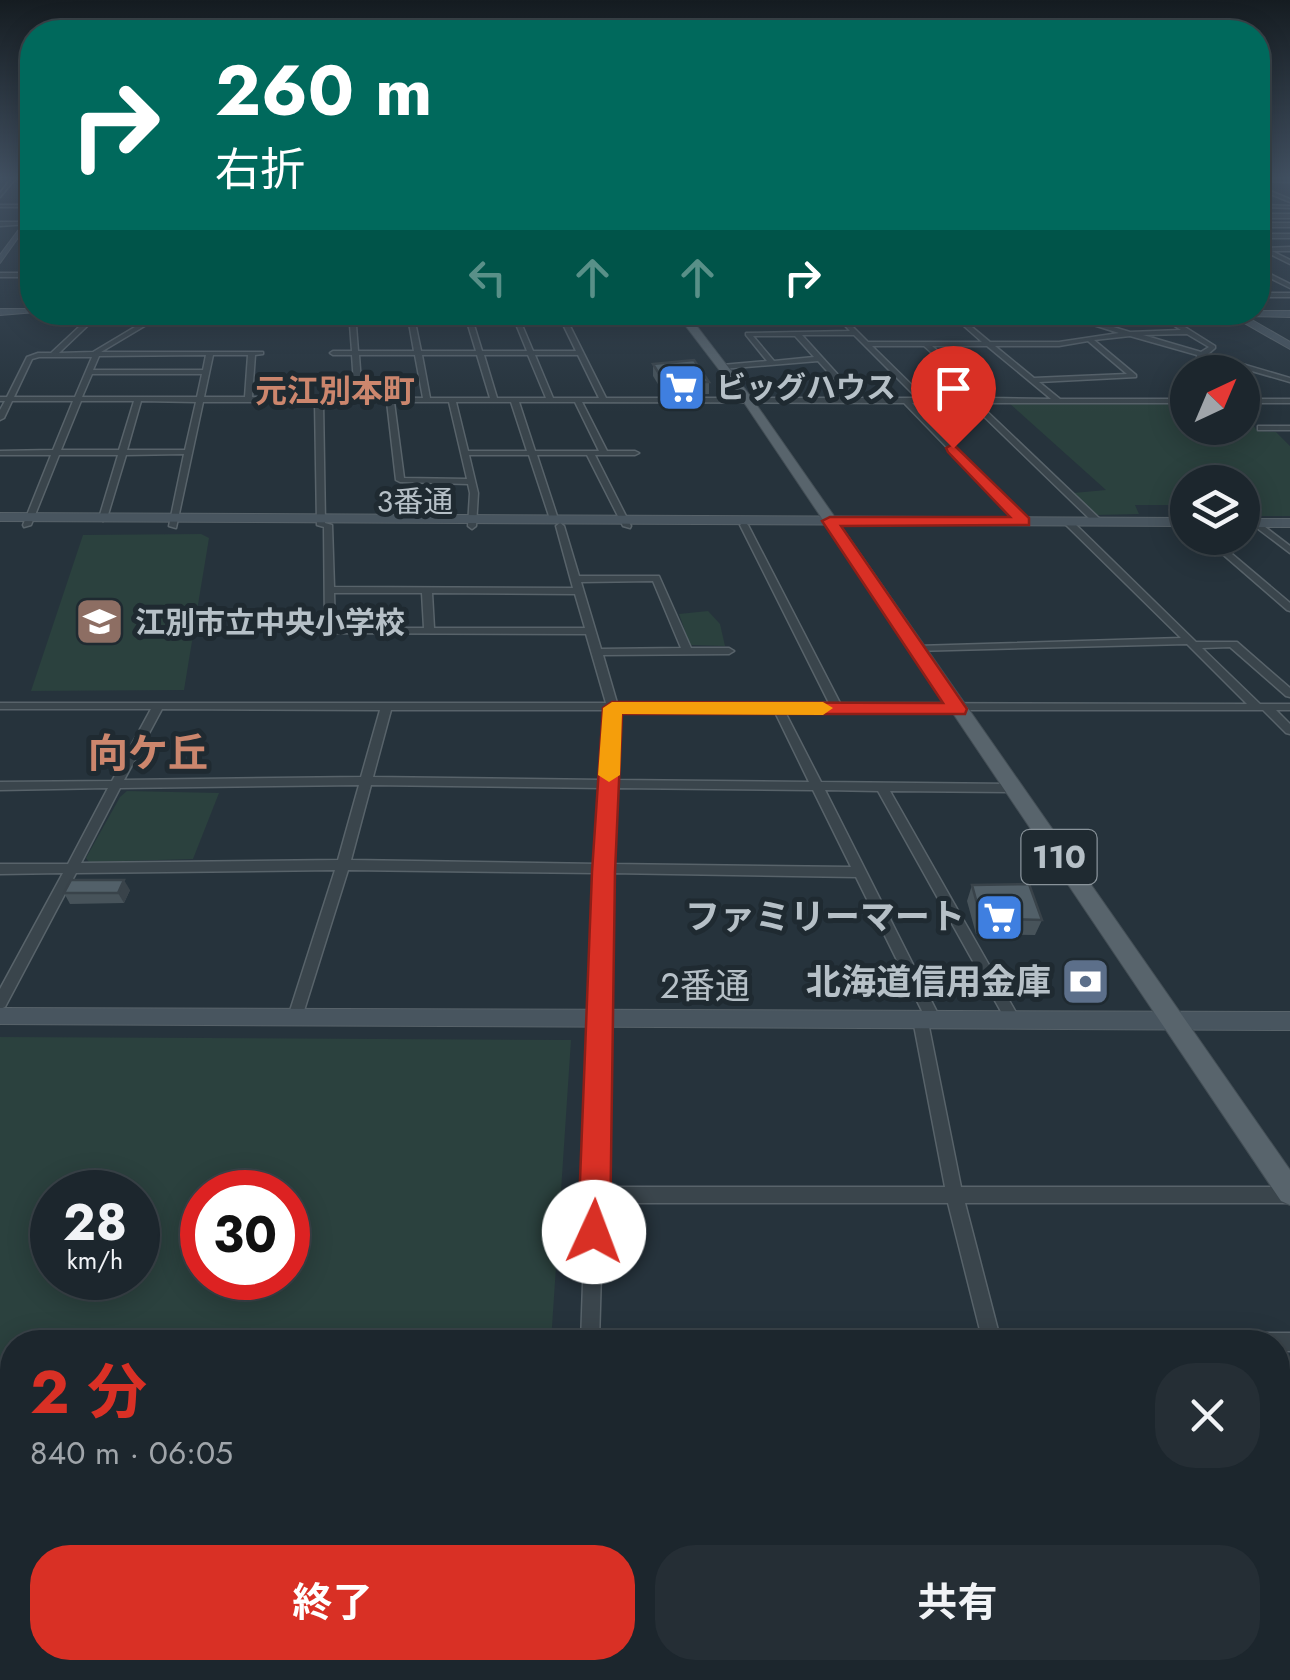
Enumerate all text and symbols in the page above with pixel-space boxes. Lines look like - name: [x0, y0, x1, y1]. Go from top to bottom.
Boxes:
- text: 260 m: [215, 40, 433, 141]
- icon: right: [50, 60, 180, 190]
- text: 右折: [215, 137, 305, 202]
- icon: left: [460, 250, 515, 305]
- icon: ahead: [565, 250, 620, 305]
- icon: ahead: [670, 250, 725, 305]
- icon: right: [775, 250, 830, 305]
- pin: [911, 346, 996, 449]
- north arrow: [1170, 355, 1260, 445]
- map controls: [1170, 355, 1260, 555]
- supermarket icon: ビッグハウス: [655, 361, 707, 413]
- icon: arrive: [926, 361, 981, 416]
- place label: ビッグハウス: [716, 366, 896, 409]
- district label: 元江別本町: [255, 368, 415, 414]
- button: layers: [1170, 465, 1260, 555]
- street label: 3番通: [377, 480, 453, 523]
- school or university icon: 江別市立中央小学校: [74, 596, 126, 648]
- place label: 江別市立中央小学校: [135, 601, 405, 644]
- district label: 向ケ丘: [88, 724, 208, 782]
- road number: 110: [1022, 830, 1096, 884]
- supermarket icon: ファミリーマート: [974, 891, 1026, 943]
- place label: ファミリーマート: [685, 892, 965, 942]
- bank icon: 北海道信用金庫: [1060, 956, 1112, 1008]
- place label: 北海道信用金庫: [806, 957, 1051, 1007]
- street label: 2番通: [660, 961, 750, 1011]
- speed limit sign: 30: [180, 1170, 310, 1300]
- position arrow: [542, 1180, 646, 1284]
- text: 28: [63, 1186, 127, 1259]
- text: km/h: [67, 1242, 123, 1278]
- text: 2 分: [30, 1349, 147, 1436]
- button: close: [1155, 1363, 1260, 1468]
- text: 840 m · 06:05: [30, 1430, 233, 1476]
- button: 終了: [30, 1545, 635, 1660]
- button: 共有: [655, 1545, 1260, 1660]

